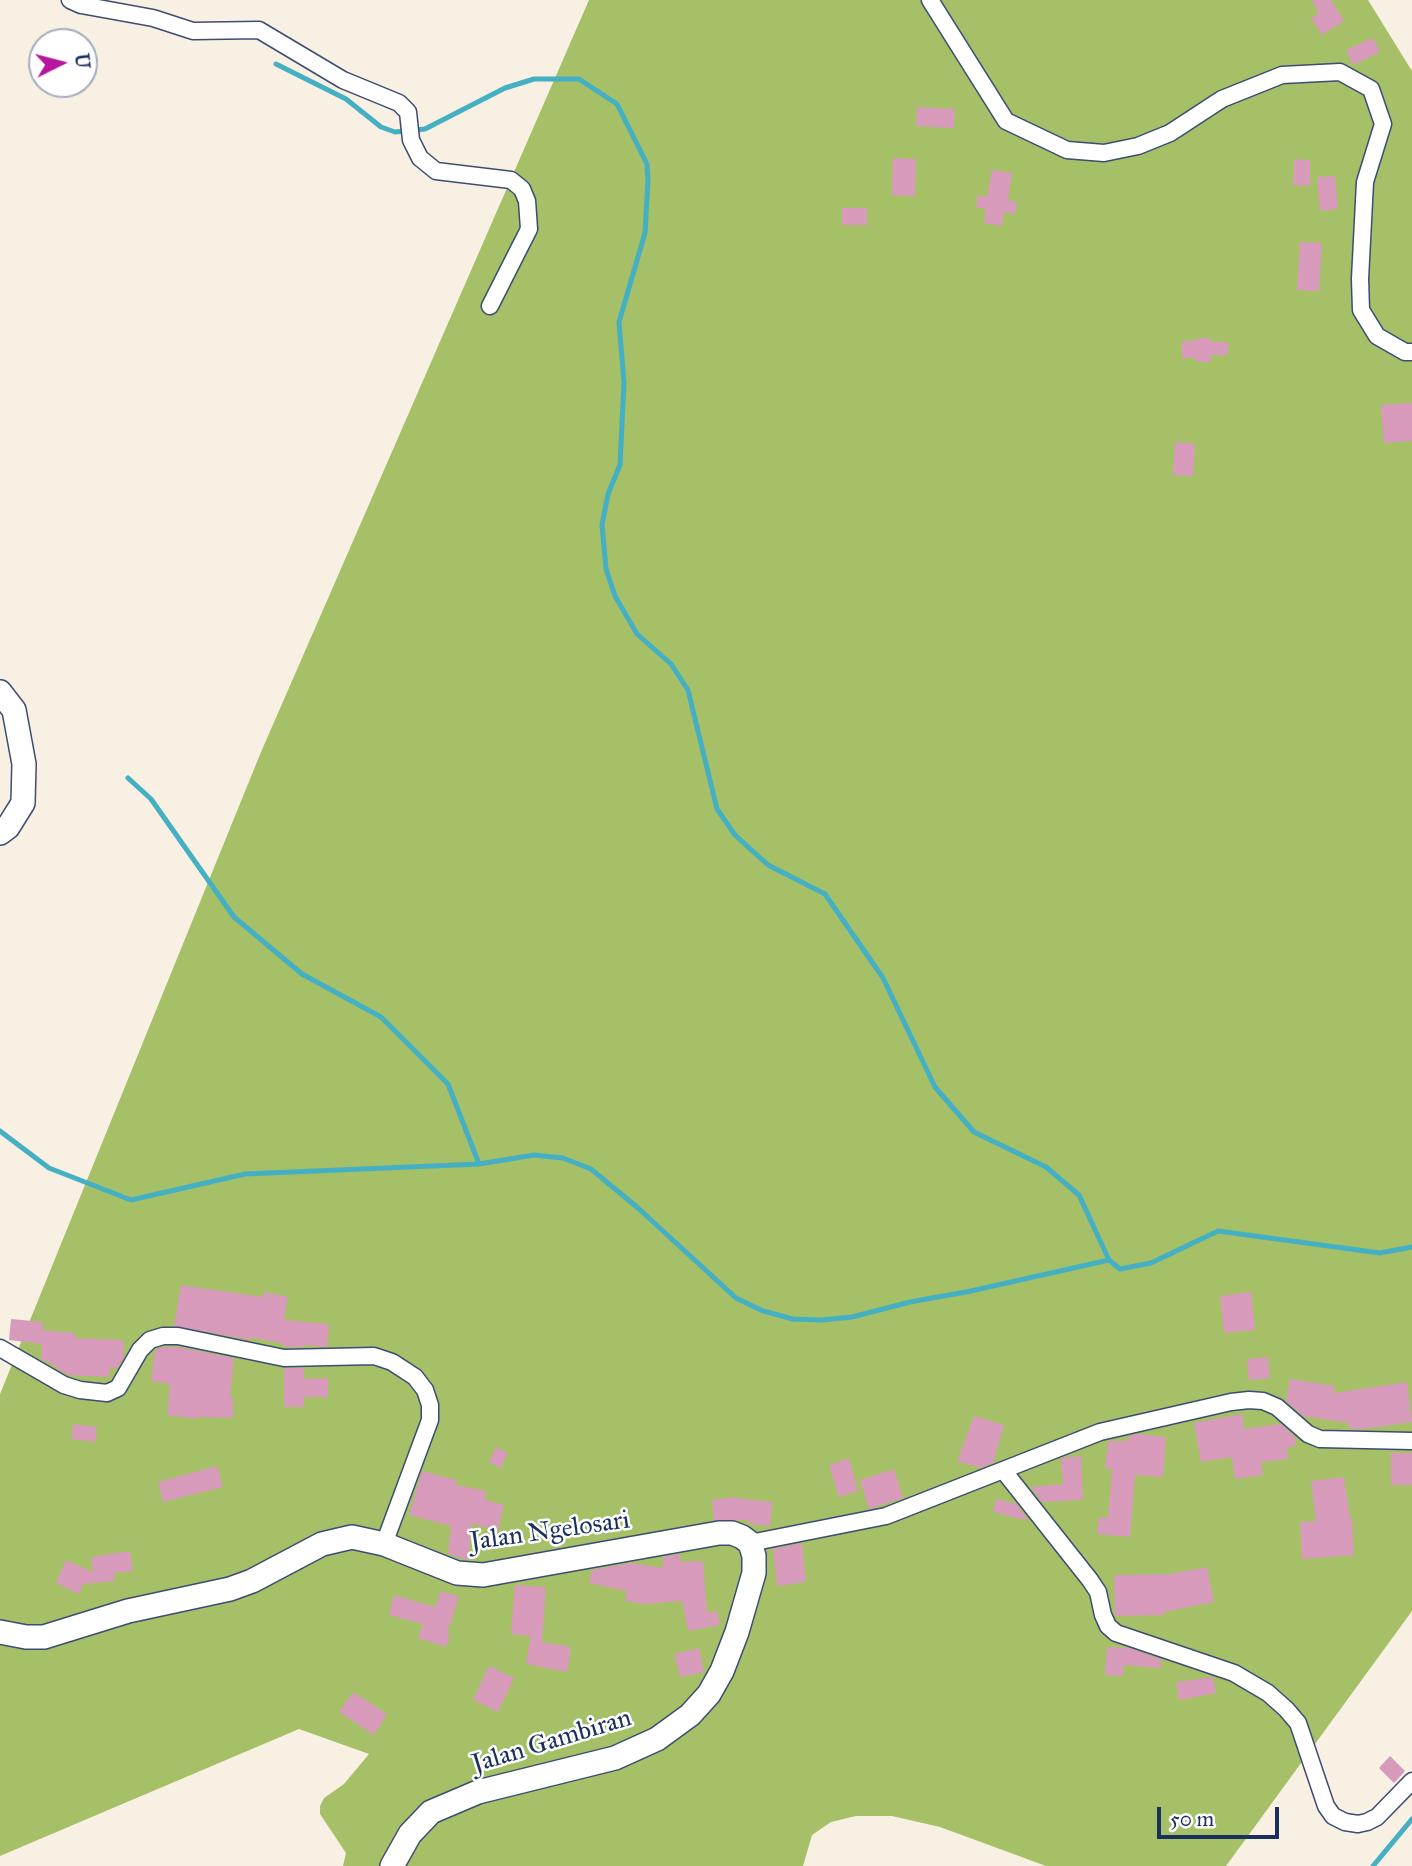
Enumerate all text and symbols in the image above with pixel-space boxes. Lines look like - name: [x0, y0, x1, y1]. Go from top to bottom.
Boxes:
- north arrow: [28, 28, 98, 98]
- text: U: [70, 52, 95, 70]
- street label: Jalan Ngelosari: [468, 1505, 632, 1559]
- street label: Jalan Gambiran: [469, 1703, 635, 1781]
- scale bar: [1160, 1792, 1282, 1836]
- text: 50 m: [1170, 1806, 1214, 1832]

